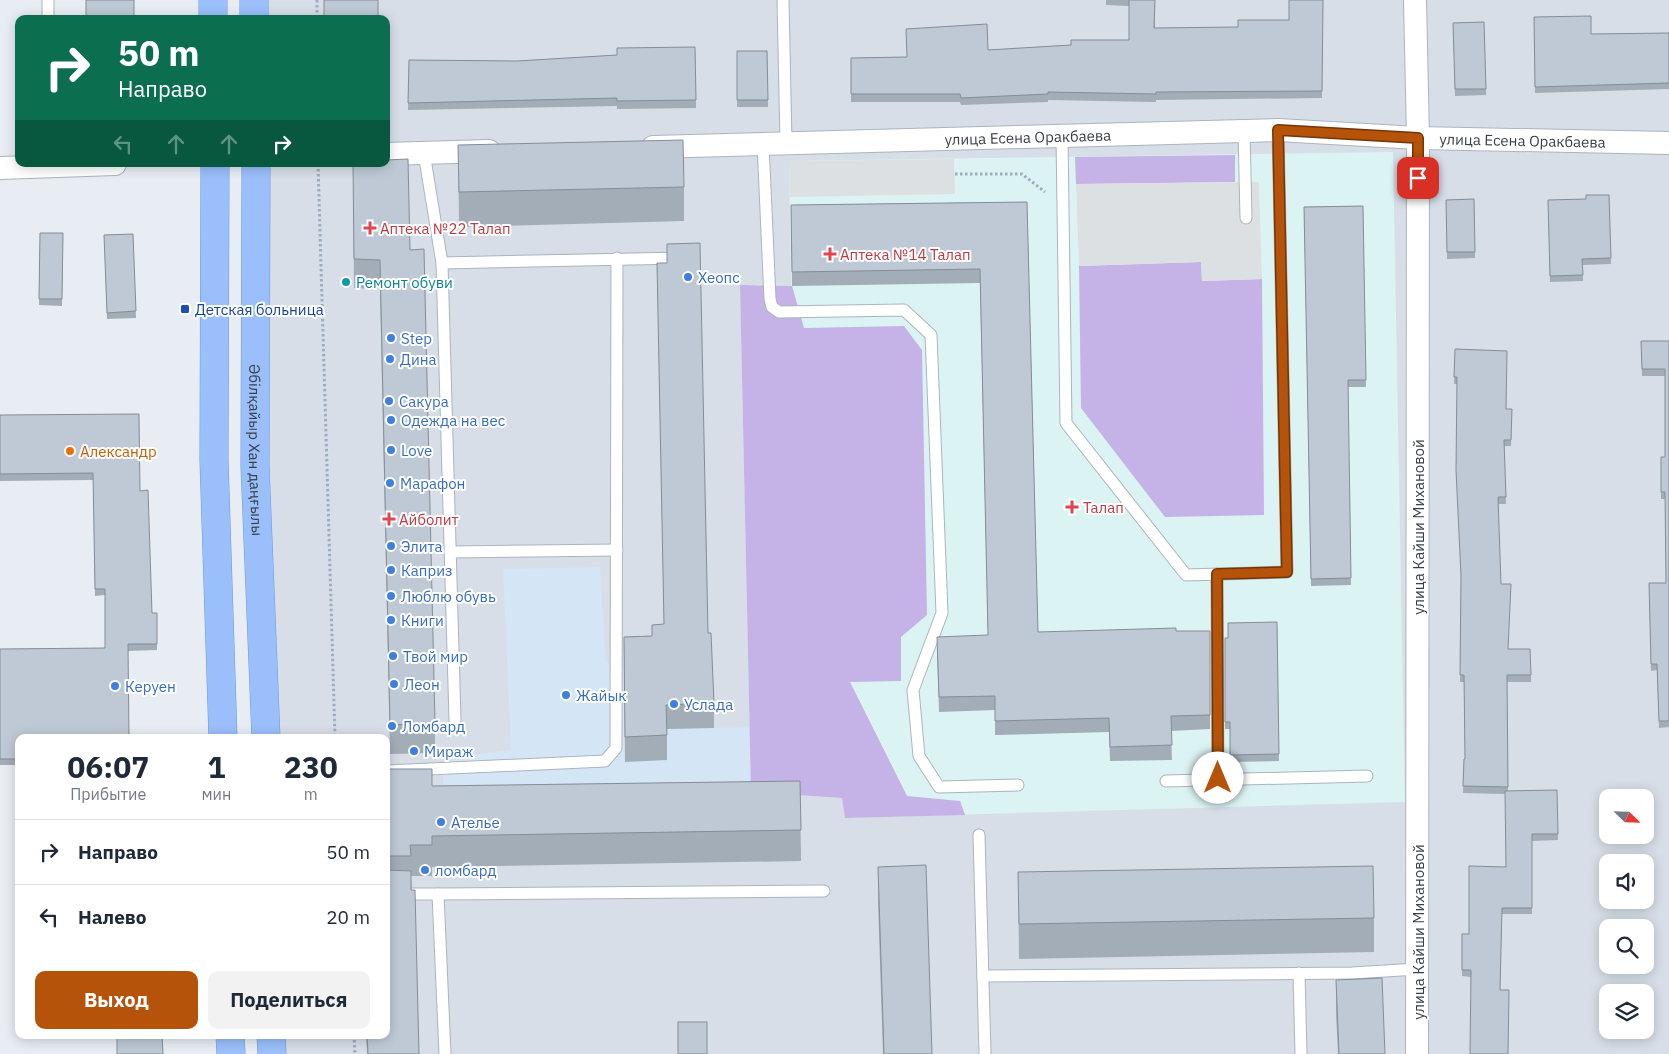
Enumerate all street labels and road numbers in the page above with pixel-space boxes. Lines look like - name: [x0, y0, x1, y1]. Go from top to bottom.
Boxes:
- street label: улица Есена Оракбаева: [944, 125, 1111, 149]
- street label: улица Есена Оракбаева: [1439, 129, 1606, 151]
- street label: Әбілқайыр Хан даңғылы: [245, 364, 267, 536]
- street label: улица Кайши Михановой: [1409, 439, 1428, 615]
- street label: улица Кайши Михановой: [1409, 844, 1428, 1020]

